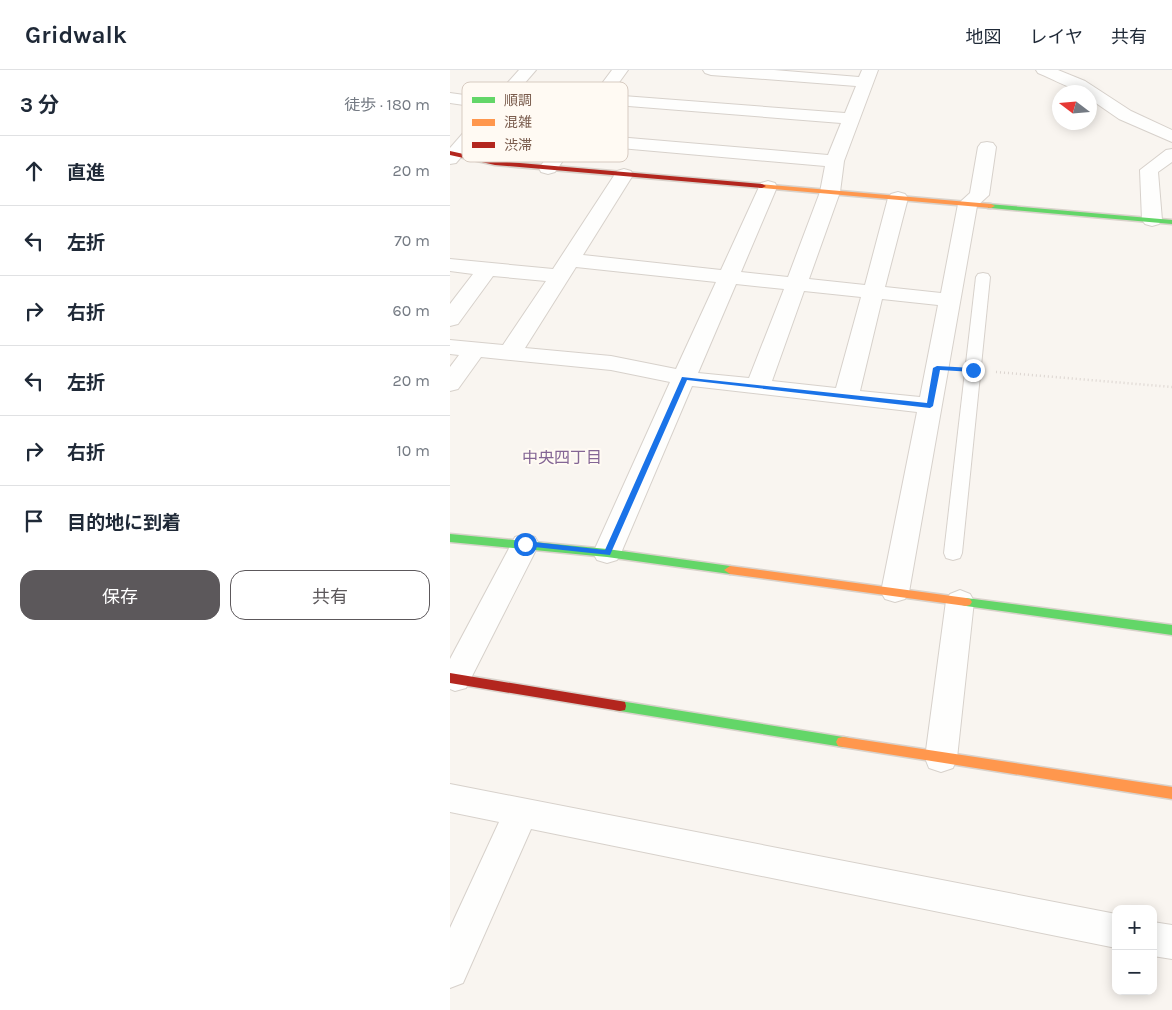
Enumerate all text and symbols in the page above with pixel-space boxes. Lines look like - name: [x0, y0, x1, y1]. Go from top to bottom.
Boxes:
- text: Gridwalk: [25, 21, 127, 49]
- text: 地図: [966, 26, 1002, 48]
- text: レイヤ: [1030, 26, 1083, 48]
- text: 共有: [1111, 26, 1147, 48]
- legend: [462, 82, 628, 162]
- north arrow: [1052, 85, 1097, 130]
- text: 順調: [504, 92, 532, 109]
- text: 3 分: [20, 93, 59, 117]
- text: 徒歩 · 180 m: [344, 95, 430, 114]
- text: 混雑: [504, 114, 532, 131]
- text: 渋滞: [504, 137, 532, 154]
- icon: ahead: [20, 157, 48, 185]
- text: 20 m: [392, 161, 430, 180]
- text: 直進: [67, 162, 105, 184]
- icon: left: [20, 227, 48, 255]
- text: 70 m: [394, 231, 430, 250]
- text: 左折: [67, 232, 105, 254]
- icon: right: [20, 297, 48, 325]
- text: 60 m: [393, 301, 430, 320]
- text: 右折: [67, 302, 105, 324]
- route end: [962, 359, 985, 382]
- icon: left: [20, 367, 48, 395]
- text: 20 m: [392, 371, 430, 390]
- text: 左折: [67, 372, 105, 394]
- icon: right: [20, 437, 48, 465]
- text: 10 m: [396, 441, 430, 460]
- text: 右折: [67, 442, 105, 464]
- district label: 中央四丁目: [522, 448, 602, 467]
- icon: arrive: [20, 507, 48, 535]
- text: 目的地に到着: [67, 512, 181, 534]
- route start: [514, 533, 537, 556]
- button: 保存: [20, 570, 220, 620]
- button: 共有: [230, 570, 430, 620]
- map controls: [1112, 905, 1157, 995]
- button: +: [1112, 905, 1157, 950]
- button: −: [1112, 950, 1157, 995]

